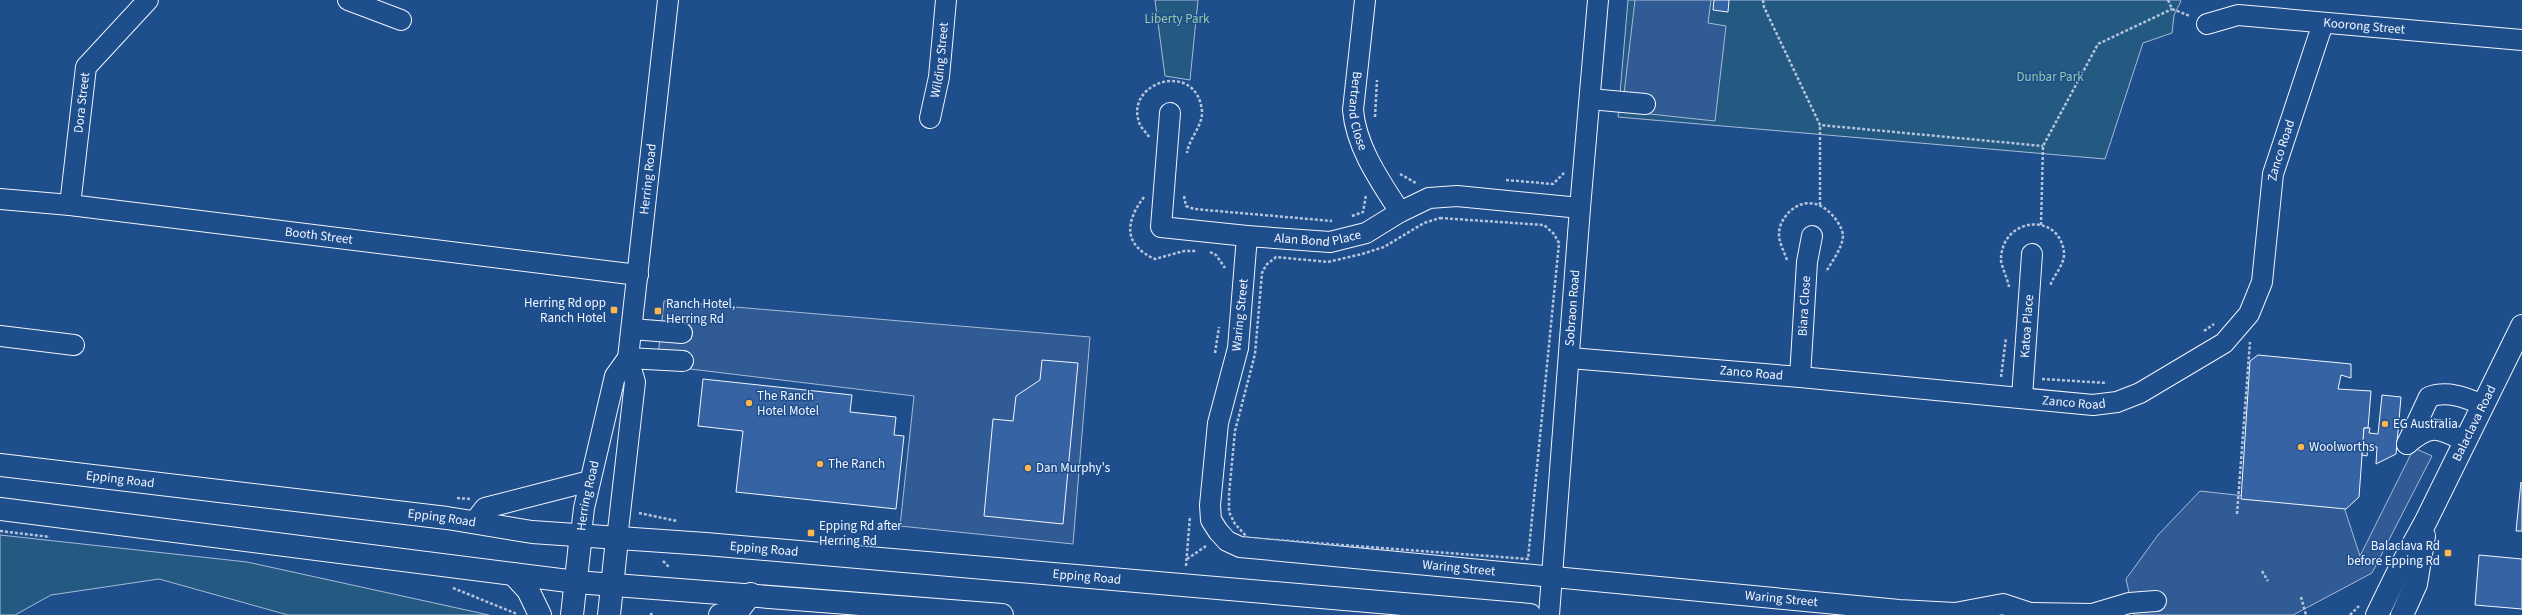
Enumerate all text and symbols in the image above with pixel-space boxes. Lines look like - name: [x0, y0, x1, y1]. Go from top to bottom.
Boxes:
- park label: Liberty Park: [1144, 10, 1210, 28]
- street label: Koorong Street: [2323, 14, 2406, 39]
- street label: Wilding Street: [926, 21, 953, 99]
- park label: Dunbar Park: [2016, 68, 2084, 86]
- street label: Bertrand Close: [1344, 70, 1372, 153]
- street label: Dora Street: [69, 71, 94, 134]
- street label: Zanco Road: [2263, 117, 2299, 182]
- street label: Herring Road: [635, 143, 661, 216]
- street label: Booth Street: [284, 223, 354, 249]
- street label: Alan Bond Place: [1274, 226, 1363, 251]
- street label: Sobraon Road: [1561, 269, 1584, 347]
- street label: Biara Close: [1793, 275, 1815, 337]
- street label: Waring Street: [1227, 277, 1253, 352]
- place label: Herring Rd opp Ranch Hotel: [524, 294, 606, 327]
- street label: Katoa Place: [2016, 294, 2038, 358]
- place label: Ranch Hotel, Herring Rd: [666, 295, 735, 328]
- marker: Herring Rd opp Ranch Hotel: [609, 305, 619, 315]
- marker: Ranch Hotel, Herring Rd: [653, 306, 663, 316]
- street label: Zanco Road: [1719, 361, 1784, 385]
- street label: Balaclava Road: [2448, 382, 2501, 464]
- place label: The Ranch Hotel Motel: [757, 387, 819, 420]
- street label: Zanco Road: [2041, 391, 2107, 414]
- marker: The Ranch Hotel Motel: [744, 398, 754, 408]
- place label: EG Australia: [2393, 415, 2458, 433]
- marker: EG Australia: [2380, 419, 2390, 429]
- place label: Woolworths: [2309, 438, 2375, 456]
- marker: Woolworths: [2296, 442, 2306, 452]
- place label: The Ranch: [828, 455, 885, 473]
- street label: Herring Road: [572, 459, 604, 532]
- marker: The Ranch: [815, 459, 825, 469]
- place label: Dan Murphy's: [1036, 459, 1111, 477]
- marker: Dan Murphy's: [1023, 463, 1033, 473]
- street label: Epping Road: [85, 466, 155, 492]
- street label: Epping Road: [407, 504, 477, 532]
- place label: Epping Rd after Herring Rd: [819, 517, 902, 550]
- marker: Epping Rd after Herring Rd: [806, 528, 816, 538]
- street label: Epping Road: [729, 537, 799, 561]
- place label: Balaclava Rd before Epping Rd: [2347, 537, 2440, 570]
- marker: Balaclava Rd before Epping Rd: [2443, 548, 2453, 558]
- street label: Waring Street: [1421, 555, 1497, 580]
- street label: Epping Road: [1052, 565, 1122, 589]
- street label: Waring Street: [1744, 586, 1819, 611]

